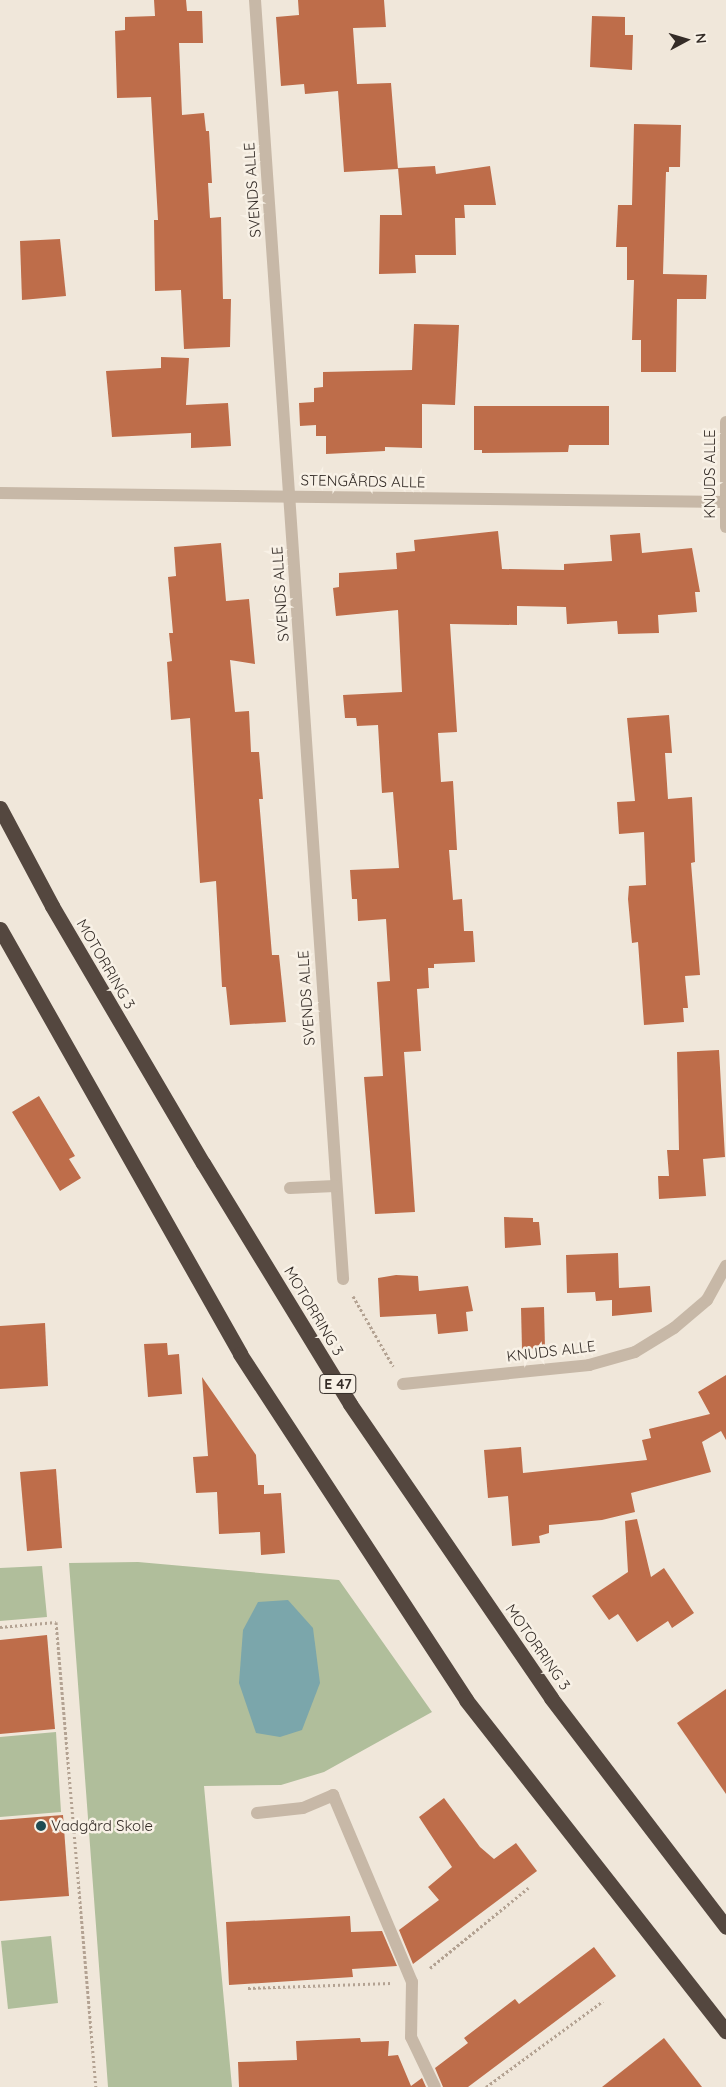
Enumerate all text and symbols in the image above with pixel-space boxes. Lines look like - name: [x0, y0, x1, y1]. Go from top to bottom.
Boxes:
- north arrow: [661, 15, 711, 65]
- text: N: [691, 32, 710, 44]
- street label: SVENDS ALLE: [240, 142, 264, 238]
- street label: KNUDS ALLE: [701, 429, 719, 519]
- street label: STENGÅRDS ALLE: [301, 471, 425, 491]
- street label: SVENDS ALLE: [268, 546, 292, 642]
- street label: MOTORRING 3: [73, 916, 139, 1012]
- street label: SVENDS ALLE: [294, 950, 318, 1046]
- street label: MOTORRING 3: [280, 1263, 348, 1359]
- street label: KNUDS ALLE: [506, 1337, 596, 1365]
- road number: E 47: [319, 1372, 357, 1396]
- street label: MOTORRING 3: [502, 1600, 574, 1694]
- place label: Vadgård Skole: [51, 1817, 153, 1835]
- marker: Vadgård Skole: [35, 1820, 47, 1832]

